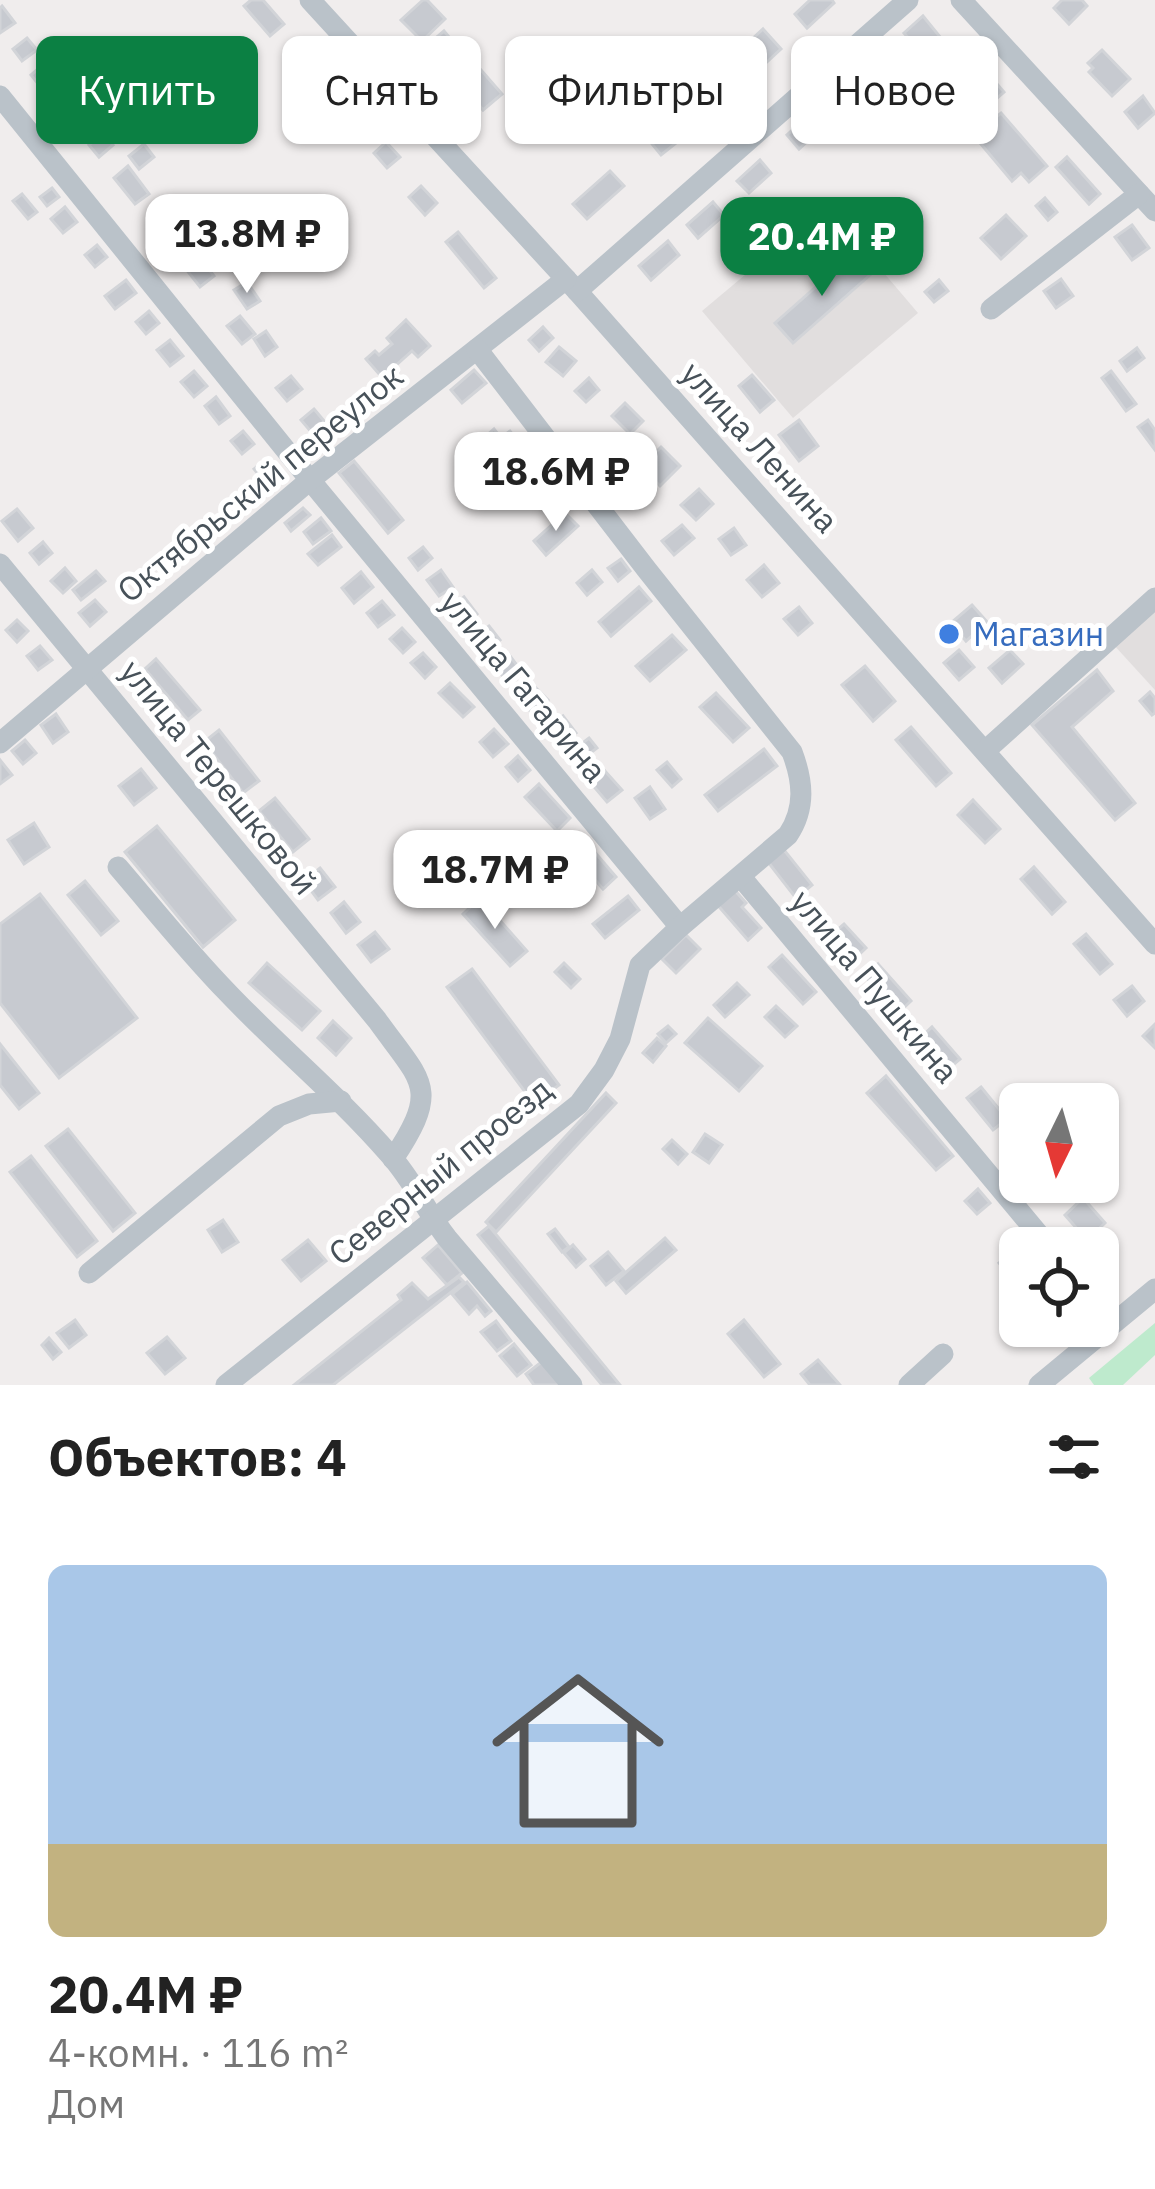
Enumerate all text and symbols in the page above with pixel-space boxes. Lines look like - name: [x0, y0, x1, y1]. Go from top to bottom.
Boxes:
- chip: Купить: [36, 36, 258, 144]
- chip: Снять: [282, 36, 481, 144]
- chip: Фильтры: [505, 36, 767, 144]
- chip: Новое: [791, 36, 998, 144]
- pin: 13.8M ₽: [136, 194, 358, 296]
- pin: 20.4M ₽: [711, 197, 933, 299]
- text: 13.8M ₽: [172, 207, 322, 258]
- text: 20.4M ₽: [747, 210, 897, 261]
- street label: улица Ленина: [672, 352, 849, 541]
- street label: Октябрьский переулок: [108, 354, 412, 611]
- pin: 18.6M ₽: [445, 432, 667, 534]
- text: 18.6M ₽: [481, 445, 631, 496]
- street label: улица Гагарина: [432, 581, 617, 790]
- place label: Магазин: [973, 612, 1104, 655]
- marker: Магазин: [936, 621, 962, 647]
- street label: улица Терешковой: [111, 650, 327, 903]
- pin: 18.7M ₽: [384, 830, 606, 932]
- text: 18.7M ₽: [420, 843, 570, 894]
- street label: улица Пушкина: [782, 880, 969, 1091]
- street label: Северный проезд: [319, 1067, 560, 1274]
- north arrow: [999, 1083, 1119, 1203]
- map controls: [999, 1083, 1119, 1347]
- button: locate: [999, 1227, 1119, 1347]
- text: Объектов: 4: [48, 1424, 347, 1490]
- icon: filters: [1041, 1424, 1107, 1490]
- icon: home: [470, 1643, 686, 1859]
- text: 20.4M ₽: [48, 1961, 243, 2027]
- text: 4-комн. · 116 m²: [48, 2027, 348, 2078]
- text: Дом: [48, 2078, 125, 2129]

